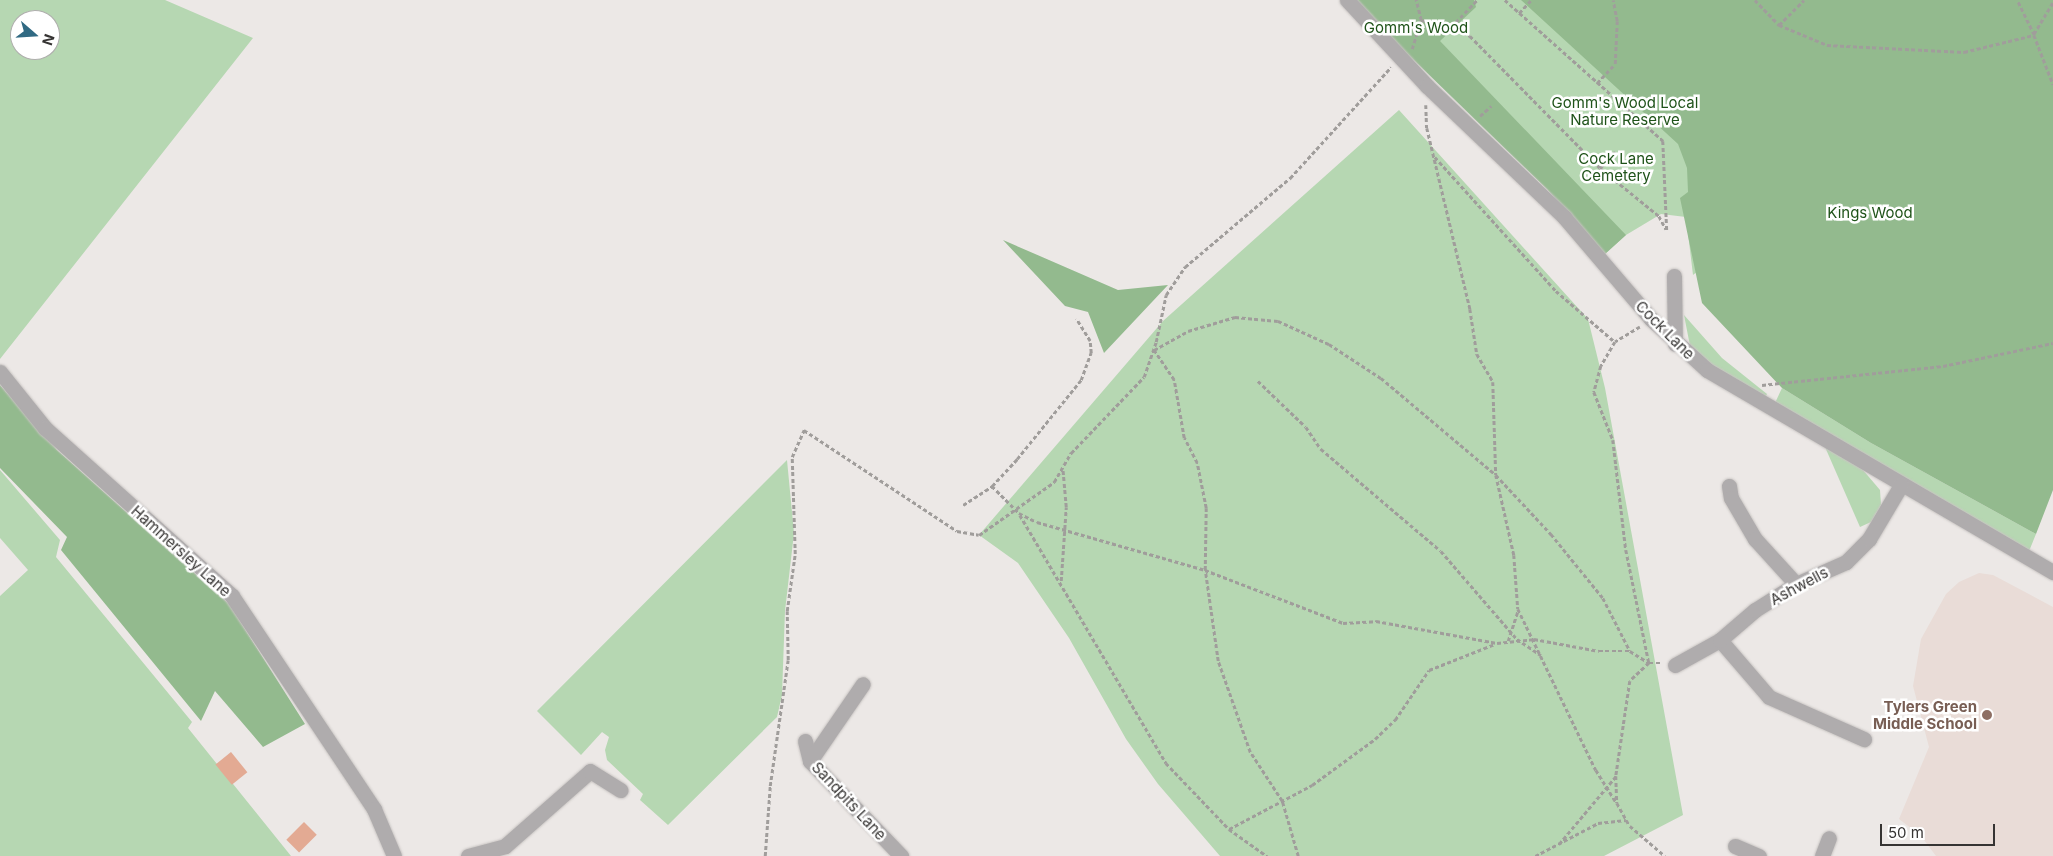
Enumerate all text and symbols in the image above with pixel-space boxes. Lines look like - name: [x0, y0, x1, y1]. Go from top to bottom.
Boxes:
- north arrow: [10, 10, 60, 60]
- park label: Gomm's Wood: [1364, 19, 1468, 37]
- text: N: [39, 32, 58, 48]
- park label: Gomm's Wood Local Nature Reserve: [1552, 93, 1698, 128]
- park label: Cock Lane Cemetery: [1578, 149, 1654, 184]
- park label: Kings Wood: [1827, 204, 1913, 222]
- street label: Cock Lane: [1632, 297, 1698, 363]
- street label: Hammersley Lane: [128, 502, 234, 600]
- street label: Ashwells: [1767, 563, 1831, 609]
- place label: Tylers Green Middle School: [1873, 697, 1977, 732]
- marker: Tylers Green Middle School: [1981, 709, 1993, 721]
- street label: Sandpits Lane: [808, 758, 890, 844]
- scale bar: [1883, 814, 1998, 846]
- text: 50 m: [1888, 823, 1924, 842]

